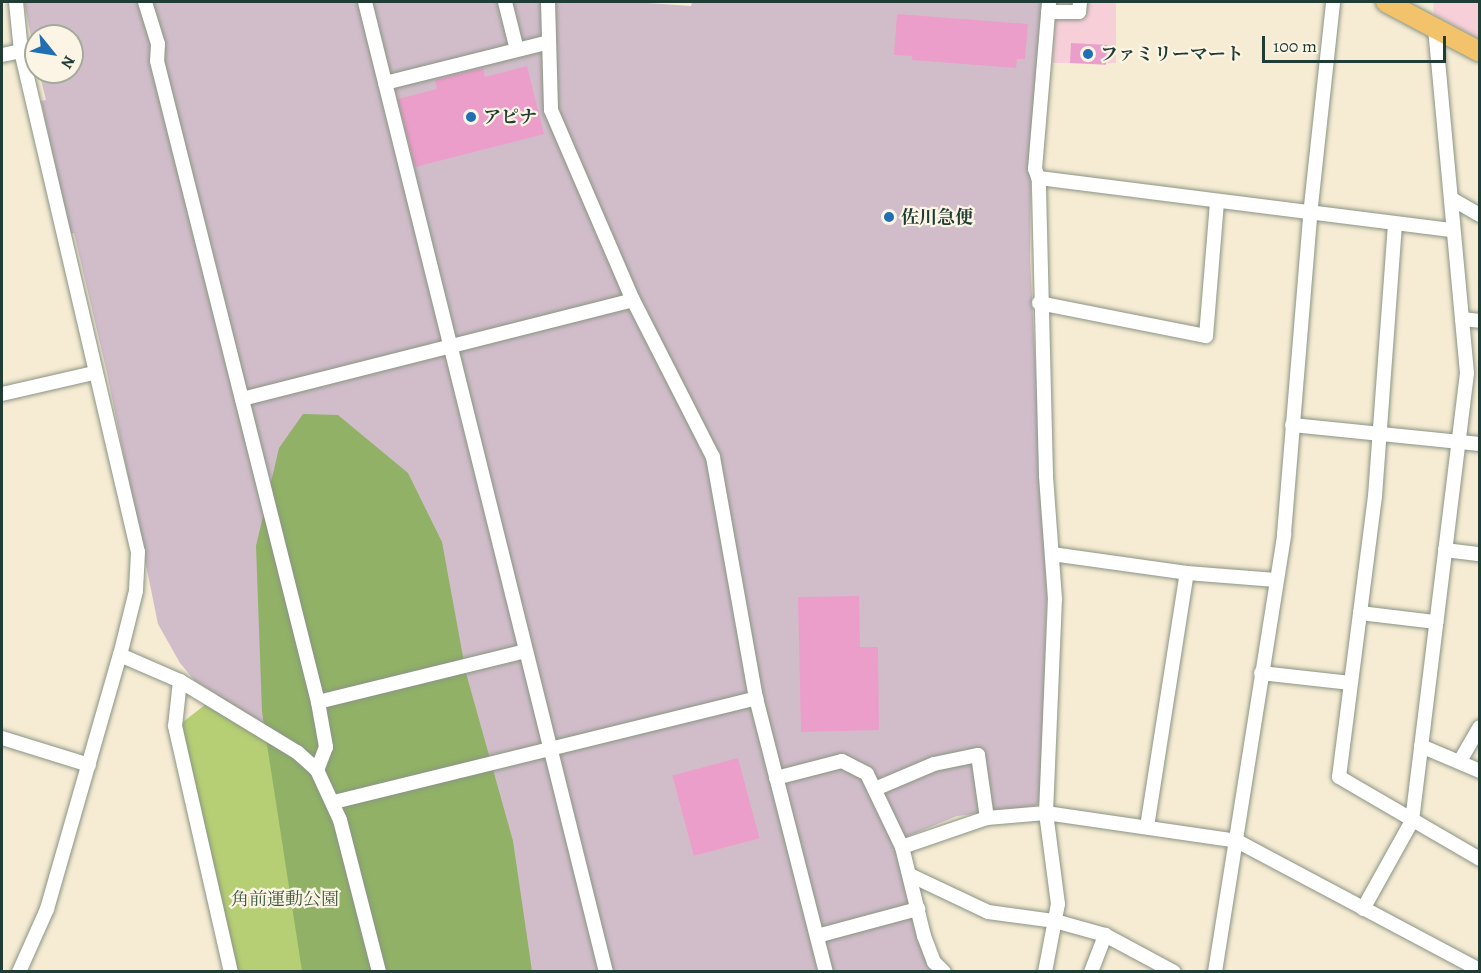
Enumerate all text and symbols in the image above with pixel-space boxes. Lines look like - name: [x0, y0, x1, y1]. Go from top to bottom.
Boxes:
- north arrow: [24, 24, 84, 84]
- scale bar: [1265, 24, 1450, 62]
- text: 100 m: [1273, 34, 1317, 58]
- place label: ファミリーマート: [1100, 43, 1244, 65]
- marker: ファミリーマート: [1081, 47, 1095, 61]
- text: N: [55, 51, 80, 73]
- place label: アピナ: [483, 106, 537, 128]
- marker: アピナ: [464, 110, 478, 124]
- place label: 佐川急便: [901, 206, 973, 228]
- marker: 佐川急便: [882, 210, 896, 224]
- park label: 角前運動公園: [231, 888, 339, 910]

